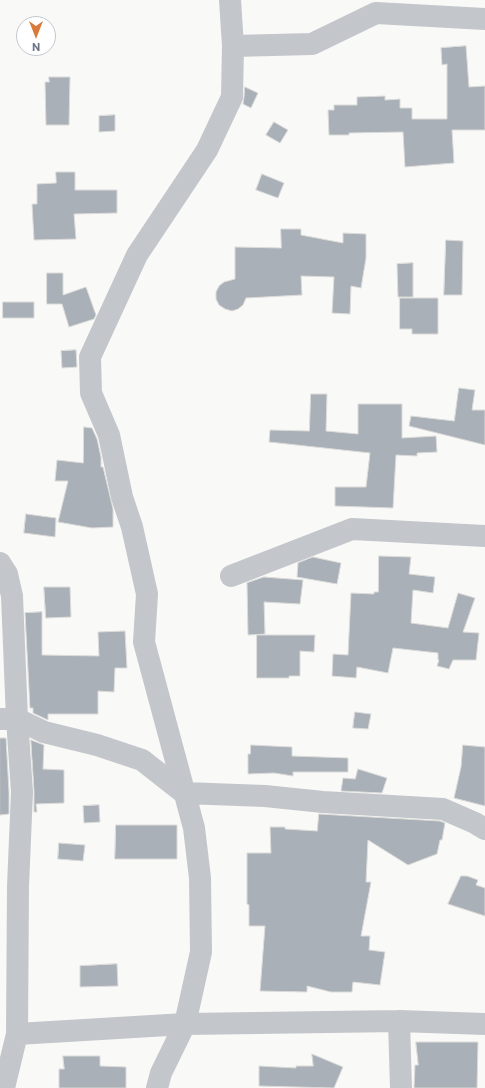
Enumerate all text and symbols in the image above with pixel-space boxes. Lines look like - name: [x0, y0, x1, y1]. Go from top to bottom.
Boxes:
- north arrow: [16, 16, 56, 56]
- text: N: [32, 41, 40, 54]

